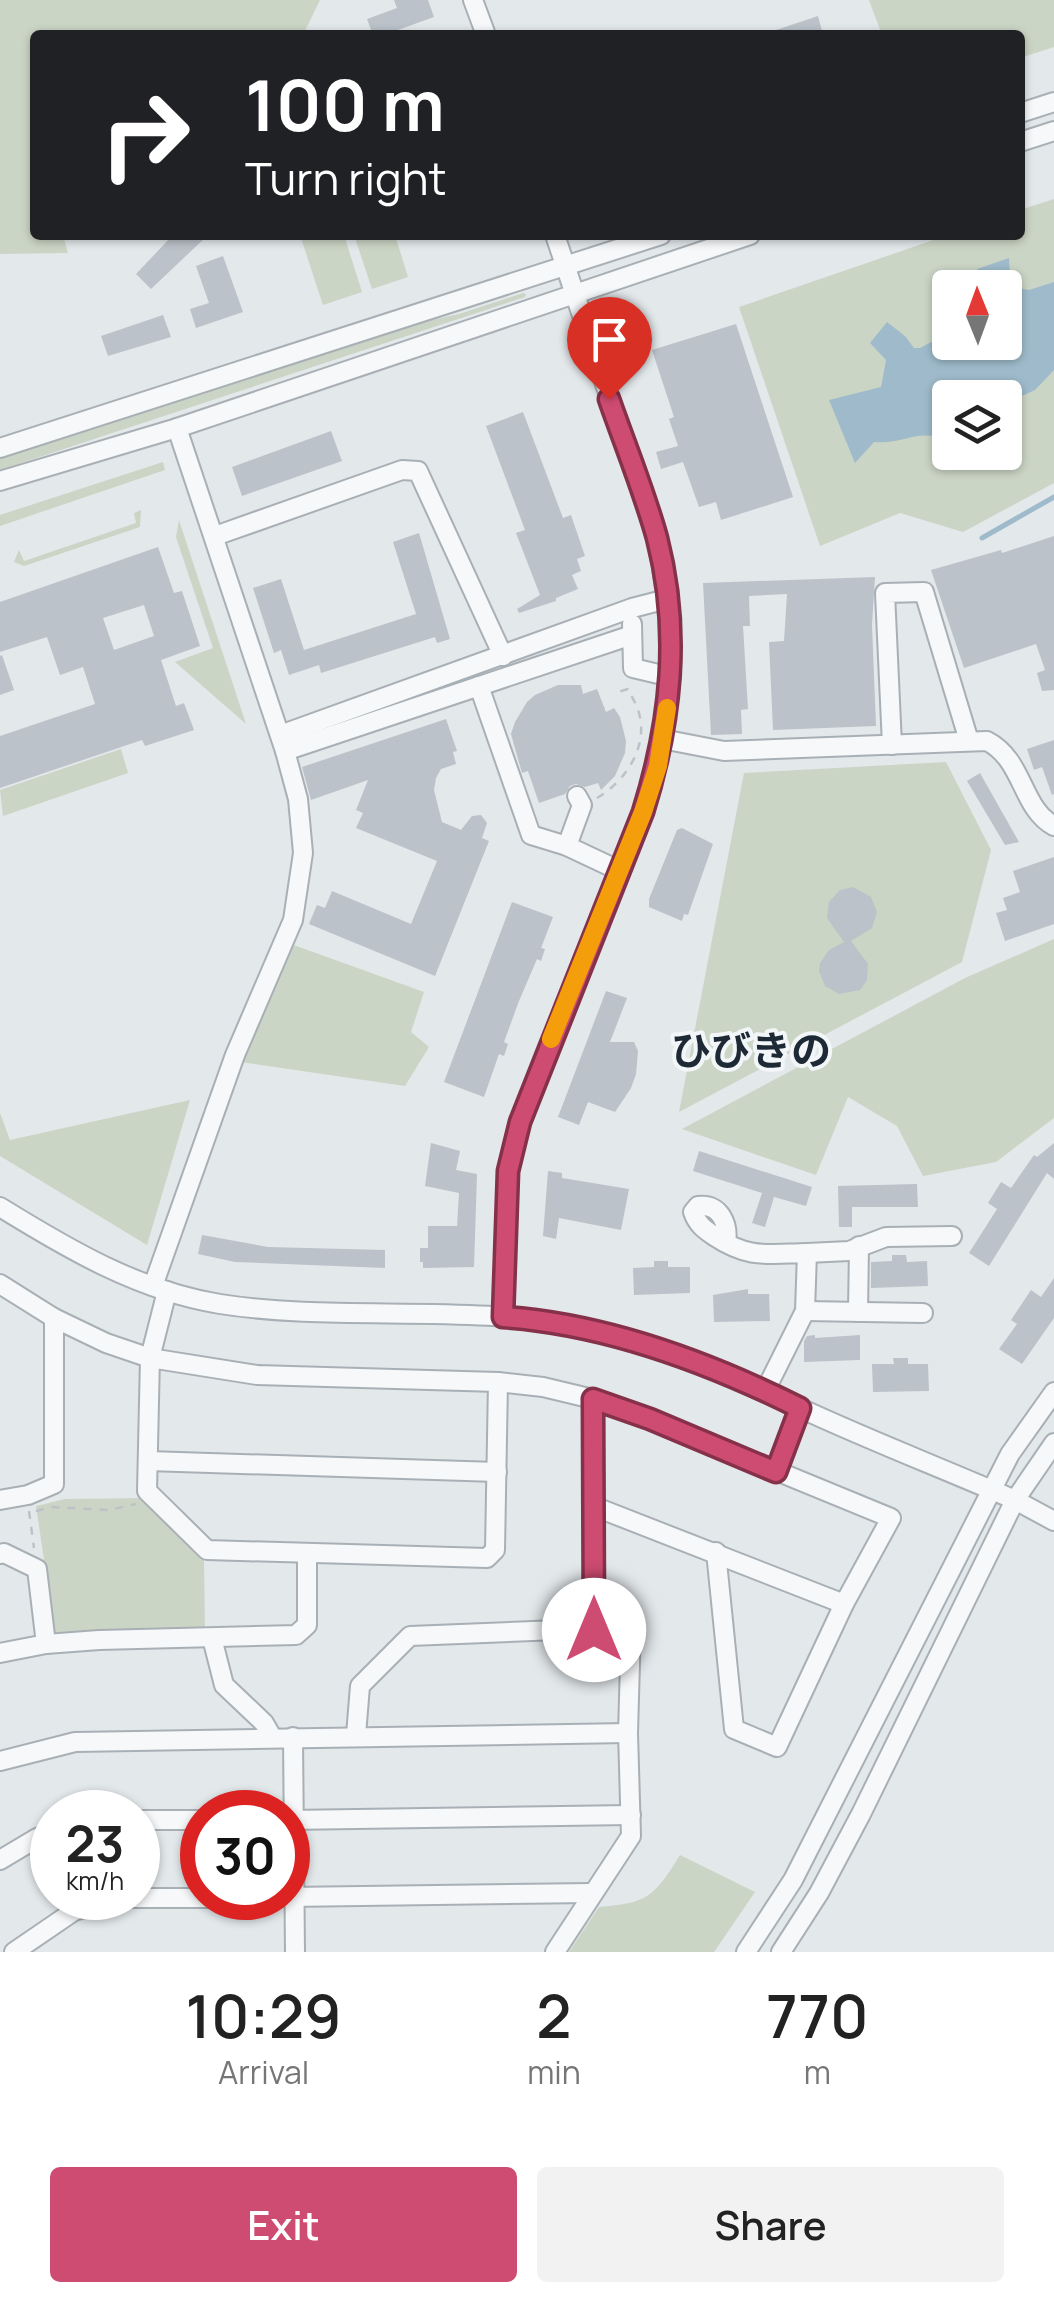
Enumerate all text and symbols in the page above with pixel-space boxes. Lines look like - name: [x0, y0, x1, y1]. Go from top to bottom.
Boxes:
- text: 100 m: [245, 56, 445, 152]
- icon: right: [80, 70, 210, 200]
- text: Turn right: [245, 147, 446, 209]
- north arrow: [932, 270, 1022, 360]
- map controls: [932, 270, 1022, 470]
- pin: [567, 297, 652, 400]
- icon: arrive: [582, 312, 637, 367]
- button: layers: [932, 380, 1022, 470]
- district label: ひびきの: [671, 1022, 831, 1077]
- position arrow: [542, 1578, 646, 1682]
- speed limit sign: 30: [180, 1790, 310, 1920]
- text: 23: [66, 1809, 124, 1877]
- text: km/h: [66, 1863, 124, 1898]
- text: 10:29: [186, 1974, 342, 2056]
- text: 2: [536, 1974, 572, 2056]
- text: 770: [766, 1974, 868, 2056]
- text: Arrival: [218, 2050, 309, 2094]
- text: min: [527, 2050, 581, 2094]
- text: m: [804, 2050, 831, 2094]
- button: Exit: [50, 2167, 517, 2282]
- button: Share: [537, 2167, 1004, 2282]

